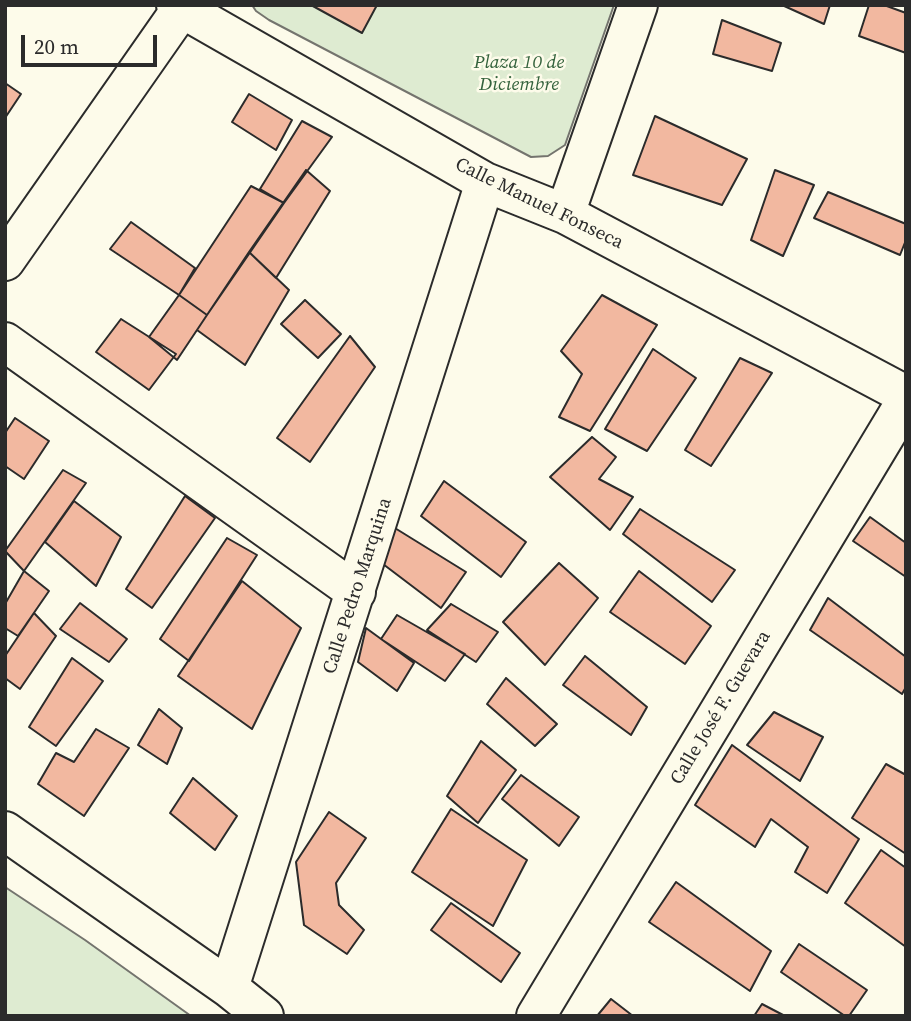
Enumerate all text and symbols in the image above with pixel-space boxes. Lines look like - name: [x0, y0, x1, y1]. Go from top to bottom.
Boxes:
- scale bar: [24, 21, 161, 65]
- text: 20 m: [34, 32, 79, 61]
- park label: Plaza 10 de Diciembre: [474, 52, 564, 96]
- street label: Calle Manuel Fonseca: [451, 153, 627, 255]
- street label: Calle Pedro Marquina: [319, 495, 397, 677]
- street label: Calle José F. Guevara: [666, 627, 776, 789]

